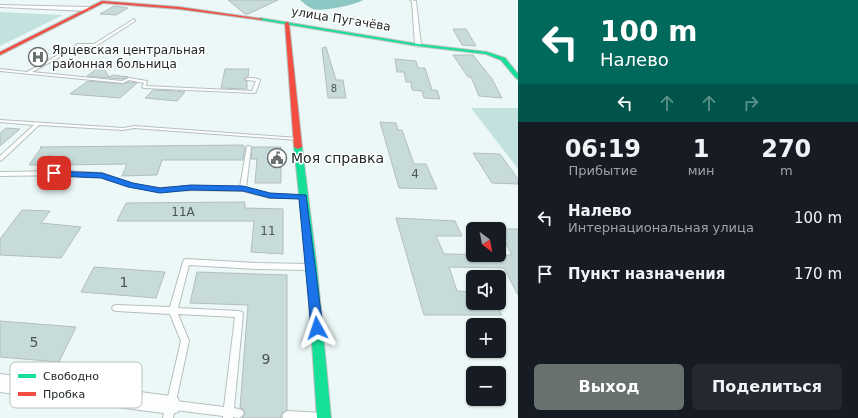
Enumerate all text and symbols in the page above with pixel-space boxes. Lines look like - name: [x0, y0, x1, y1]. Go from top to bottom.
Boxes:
- street label: улица Пугачёва: [290, 4, 392, 34]
- text: 100 m: [600, 15, 697, 48]
- icon: left: [534, 16, 586, 68]
- place label: Ярцевская центральная районная больница: [52, 43, 205, 71]
- hospital icon: Ярцевская центральная районная больница: [27, 46, 49, 68]
- text: Налево: [600, 49, 669, 70]
- house number: 8: [331, 83, 337, 94]
- icon: left: [614, 92, 636, 114]
- icon: ahead: [656, 92, 678, 114]
- icon: ahead: [698, 92, 720, 114]
- icon: right: [740, 92, 762, 114]
- text: 06:19: [565, 135, 641, 163]
- text: 1: [693, 135, 709, 163]
- text: 270: [761, 135, 811, 163]
- public building icon: Моя справка: [266, 147, 288, 169]
- place label: Моя справка: [291, 150, 384, 166]
- pin: [37, 156, 71, 190]
- icon: arrive: [43, 162, 65, 184]
- text: Прибытие: [568, 163, 637, 178]
- text: мин: [688, 163, 715, 178]
- text: m: [780, 163, 793, 178]
- house number: 4: [411, 167, 419, 181]
- text: Налево: [568, 202, 632, 220]
- house number: 11А: [171, 205, 196, 219]
- icon: left: [534, 207, 556, 229]
- text: 100 m: [794, 209, 842, 227]
- text: Интернациональная улица: [568, 220, 754, 235]
- north arrow: [466, 222, 506, 262]
- map controls: [466, 222, 506, 406]
- house number: 11: [260, 224, 276, 238]
- icon: arrive: [534, 263, 556, 285]
- text: Пункт назначения: [568, 265, 725, 283]
- text: 170 m: [794, 265, 842, 283]
- button: sound: [466, 270, 506, 310]
- house number: 1: [120, 274, 128, 290]
- position arrow: [296, 307, 338, 349]
- button: +: [466, 318, 506, 358]
- house number: 5: [30, 334, 38, 350]
- house number: 9: [262, 351, 270, 367]
- legend: [10, 362, 142, 408]
- button: Выход: [534, 364, 684, 410]
- button: Поделиться: [692, 364, 842, 410]
- button: −: [466, 366, 506, 406]
- text: Свободно: [43, 370, 99, 383]
- text: Пробка: [43, 388, 85, 401]

